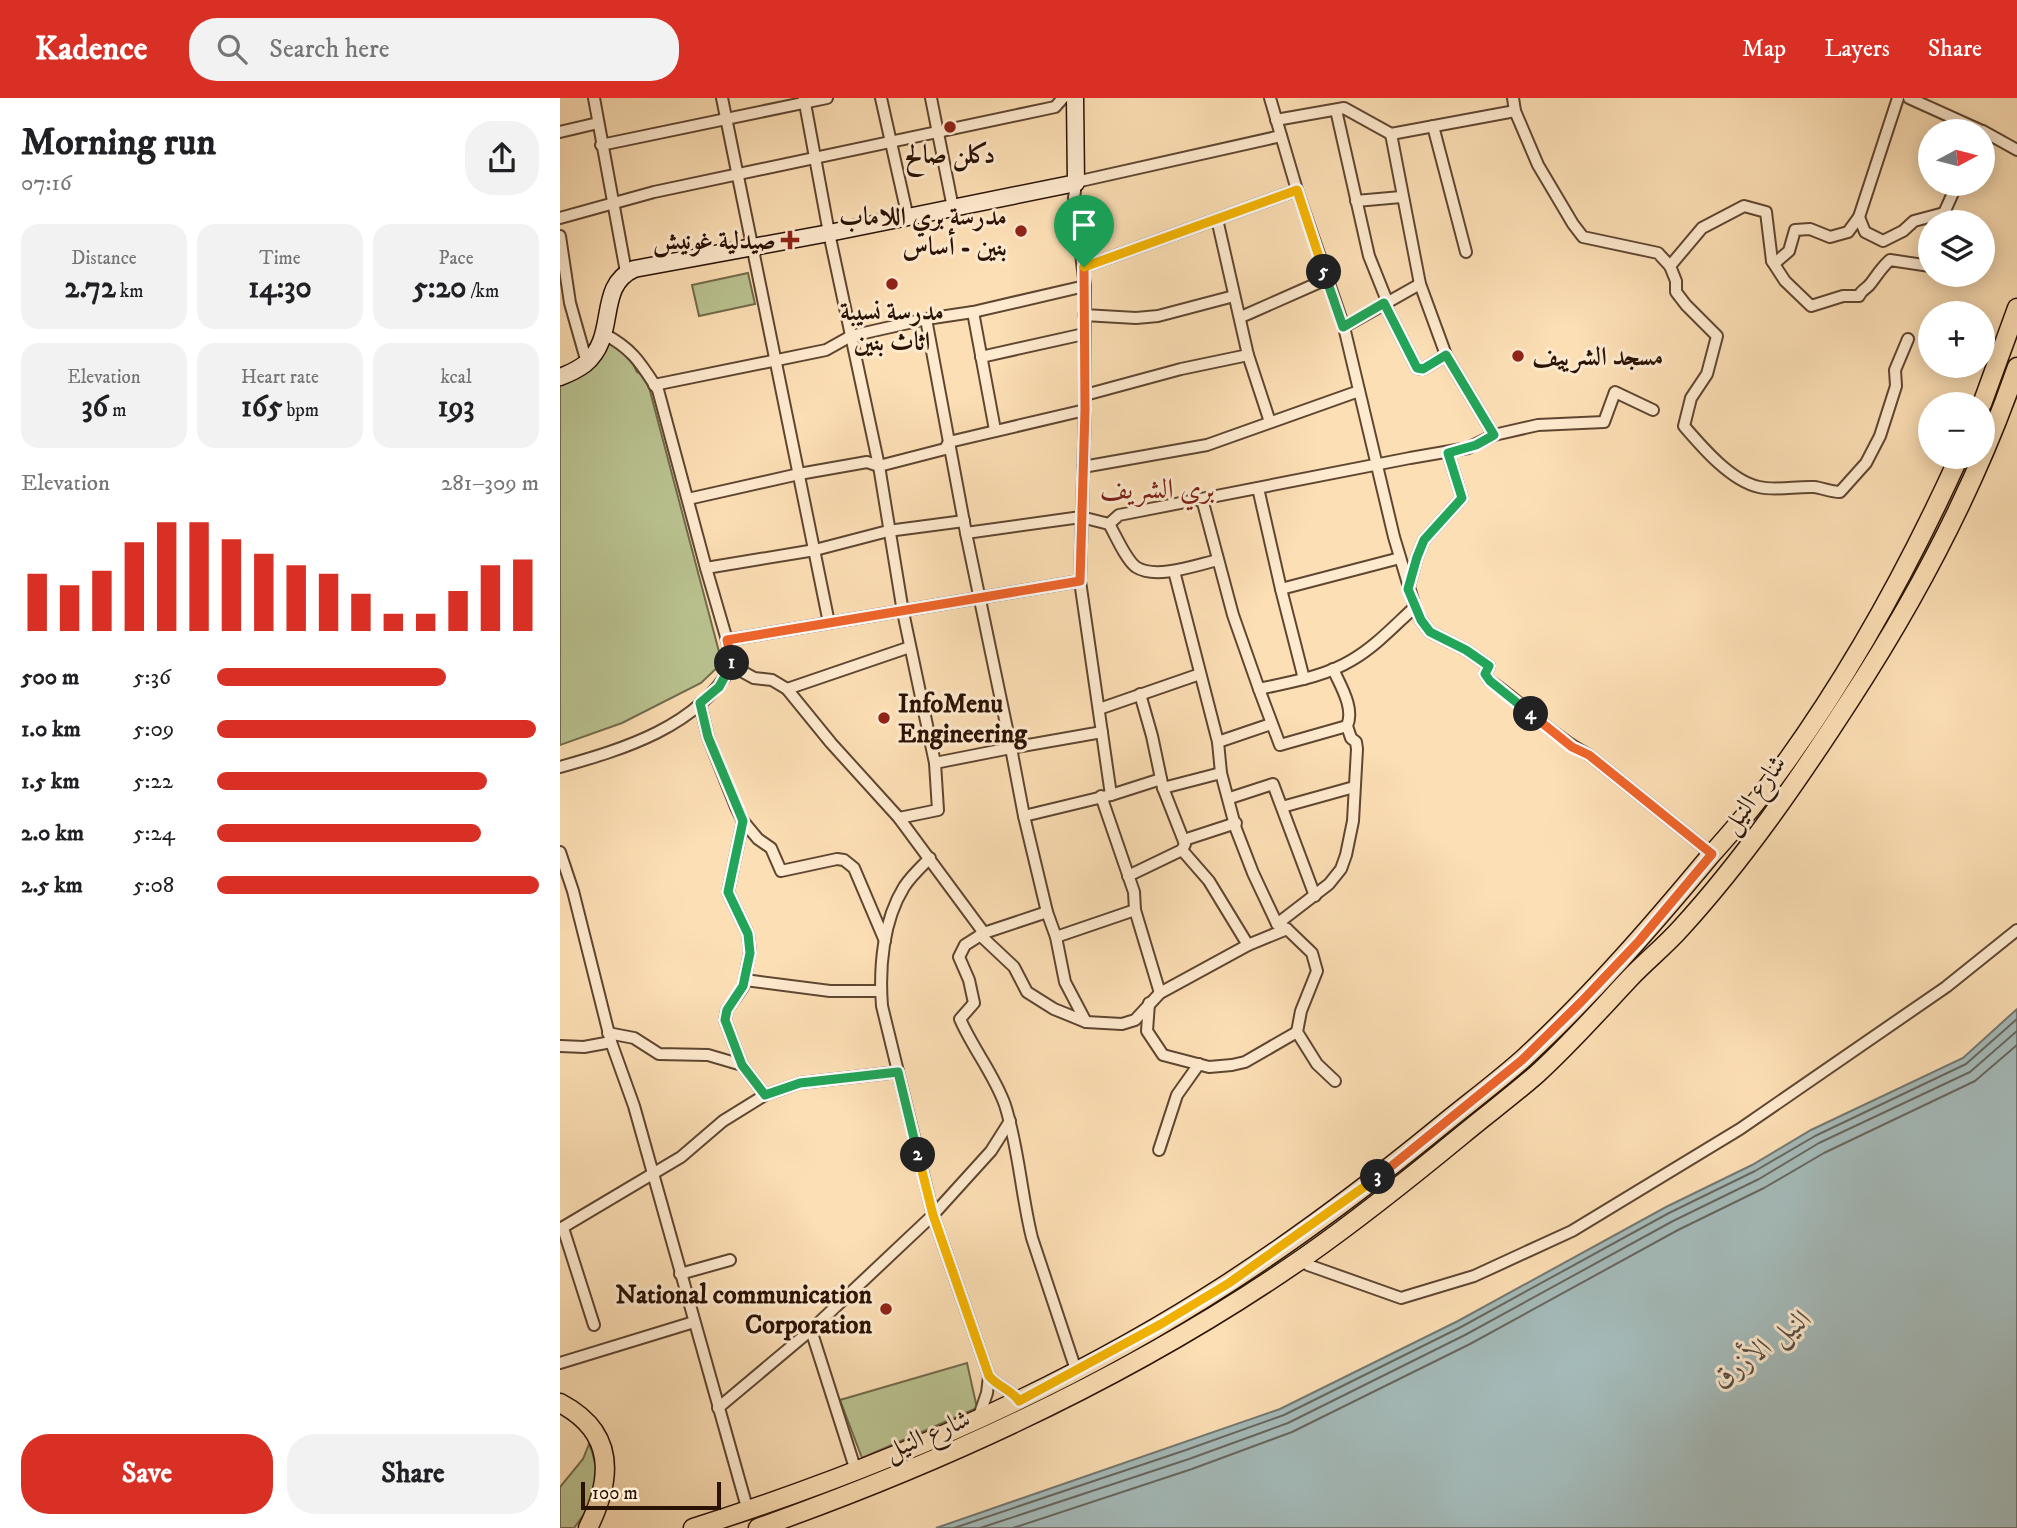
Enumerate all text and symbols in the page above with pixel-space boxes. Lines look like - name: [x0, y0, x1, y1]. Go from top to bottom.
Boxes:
- search box: [189, 18, 679, 81]
- text: Kadence: [35, 29, 147, 70]
- icon: search: [213, 30, 251, 68]
- text: Search here: [269, 33, 390, 66]
- text: Map: [1742, 34, 1786, 64]
- text: Layers: [1824, 34, 1890, 64]
- text: Share: [1928, 34, 1982, 64]
- text: Morning run: [21, 119, 216, 167]
- marker: دكلن صالح: [942, 119, 958, 135]
- north arrow: [1918, 119, 1995, 196]
- map controls: [1918, 119, 1995, 469]
- button: share: [465, 121, 539, 195]
- place label: دكلن صالح: [905, 139, 995, 177]
- text: 07:16: [21, 169, 72, 198]
- pin: [1054, 195, 1114, 267]
- place label: مدرسة بري اللاماب بنين - أساس: [839, 201, 1007, 264]
- icon: arrive: [1065, 206, 1103, 244]
- button: layers: [1918, 210, 1995, 287]
- marker: مدرسة بري اللاماب بنين - أساس: [1013, 223, 1029, 239]
- place label: صيدلية غونيش: [653, 225, 776, 258]
- marker: صيدلية غونيش: [782, 232, 798, 248]
- text: Distance: [71, 247, 137, 270]
- text: Time: [259, 247, 301, 270]
- text: Pace: [438, 247, 474, 270]
- pin: 5: [1306, 254, 1342, 290]
- text: 5: [1319, 260, 1328, 283]
- text: 2.72: [65, 270, 116, 307]
- text: 14:30: [248, 270, 312, 307]
- text: 5:20: [413, 270, 466, 307]
- marker: مدرسة نسيبة اثاث بنين: [884, 276, 900, 292]
- text: km: [116, 280, 143, 303]
- text: /km: [466, 280, 499, 303]
- place label: مدرسة نسيبة اثاث بنين: [840, 296, 944, 359]
- button: +: [1918, 301, 1995, 378]
- place label: مسجد الشرييف: [1532, 341, 1663, 374]
- marker: مسجد الشرييف: [1510, 348, 1526, 364]
- text: Elevation: [67, 366, 141, 389]
- text: Heart rate: [241, 366, 319, 389]
- text: kcal: [440, 366, 472, 389]
- text: 36: [81, 389, 108, 426]
- text: 165: [241, 389, 282, 426]
- text: 193: [437, 389, 475, 426]
- button: −: [1918, 392, 1995, 469]
- text: m: [108, 399, 127, 422]
- text: bpm: [282, 399, 319, 422]
- text: Elevation: [21, 469, 110, 498]
- text: 281–309 m: [441, 469, 539, 498]
- district label: بري الشريف: [1100, 472, 1214, 511]
- pin: 1: [714, 646, 750, 680]
- text: 1: [728, 651, 735, 674]
- text: 500 m: [21, 663, 79, 692]
- text: 5:36: [133, 663, 171, 692]
- place label: InfoMenu Engineering: [898, 688, 1028, 751]
- pin: 4: [1514, 696, 1548, 732]
- text: 4: [1525, 702, 1536, 725]
- marker: InfoMenu Engineering: [876, 710, 892, 726]
- text: 1.0 km: [21, 715, 81, 744]
- text: 5:09: [133, 715, 174, 744]
- street label: شارع النيل: [1714, 749, 1797, 843]
- text: 1.5 km: [21, 767, 80, 796]
- text: 5:22: [133, 767, 173, 796]
- text: 2.0 km: [21, 819, 84, 848]
- text: 5:24: [133, 819, 175, 848]
- text: 2.5 km: [21, 871, 83, 900]
- text: 5:08: [133, 871, 174, 900]
- pin: 2: [900, 1138, 936, 1172]
- text: 2: [913, 1143, 922, 1166]
- pin: 3: [1360, 1160, 1396, 1194]
- text: 3: [1374, 1165, 1381, 1188]
- place label: National communication Corporation: [615, 1279, 872, 1342]
- water label: النيل الأزرق: [1704, 1299, 1819, 1397]
- marker: National communication Corporation: [878, 1301, 894, 1317]
- street label: شارع النيل: [880, 1403, 977, 1472]
- button: Save: [21, 1434, 273, 1514]
- button: Share: [287, 1434, 539, 1514]
- scale bar: [581, 1479, 721, 1511]
- text: 100 m: [592, 1482, 638, 1505]

